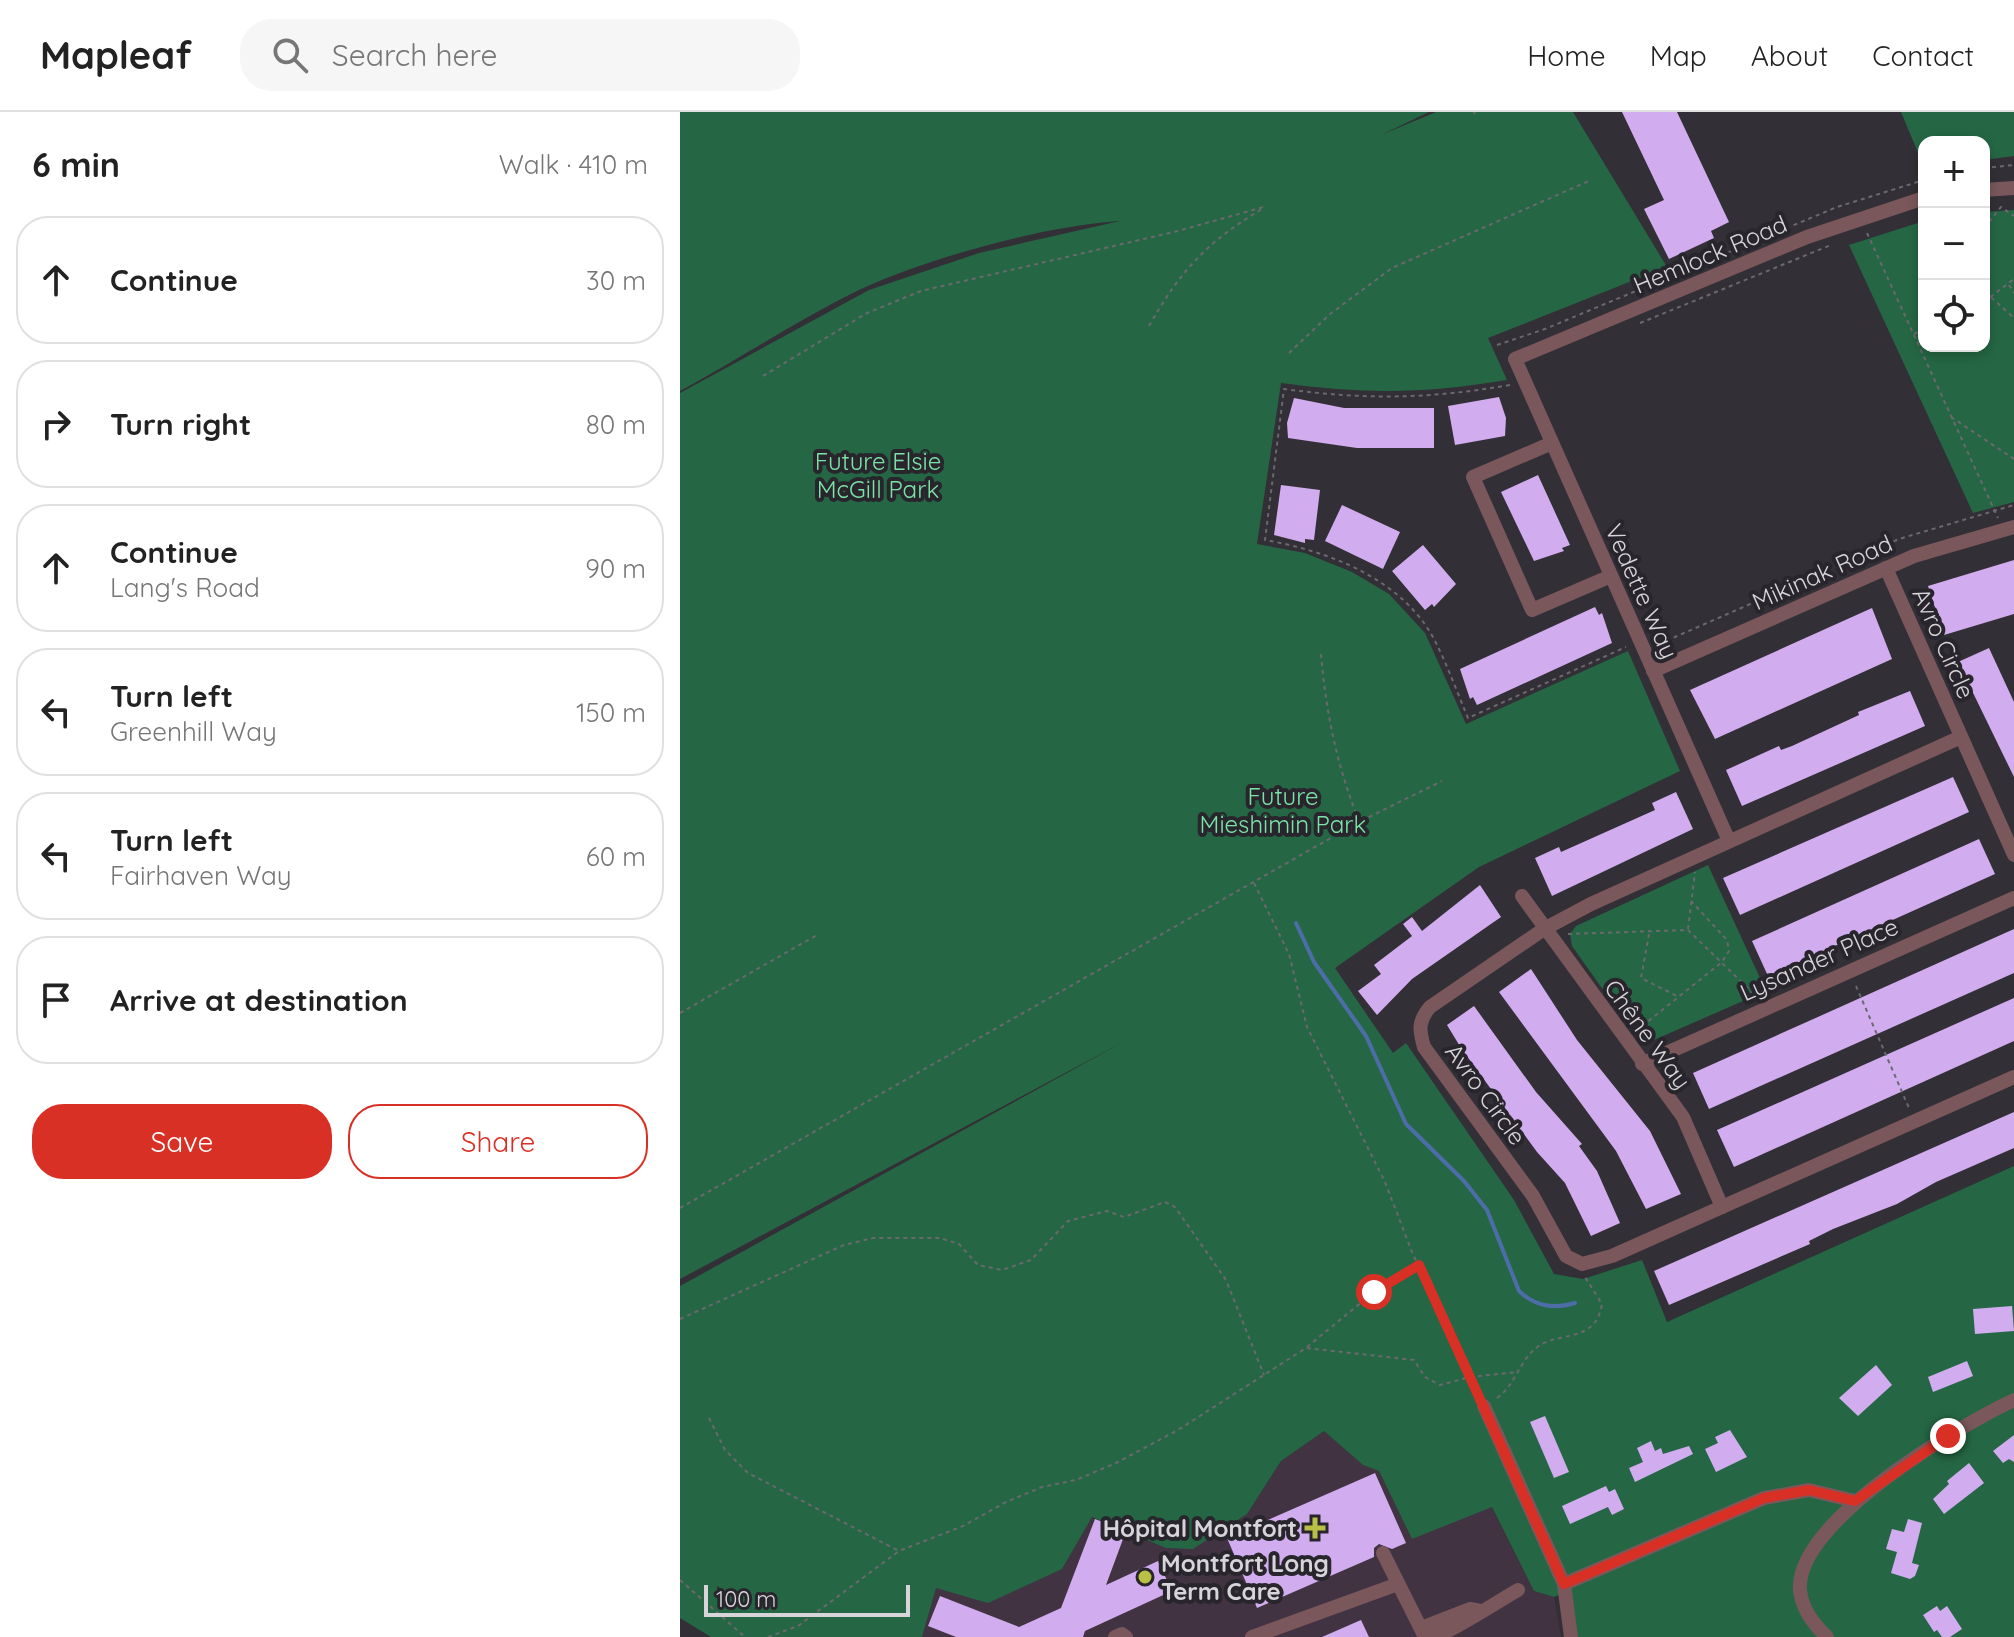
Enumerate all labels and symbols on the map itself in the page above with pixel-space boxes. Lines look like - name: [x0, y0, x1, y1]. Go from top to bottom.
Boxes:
- street label: Hemlock Road: [1629, 208, 1791, 300]
- park label: Future Elsie McGill Park: [815, 446, 941, 504]
- street label: Vedette Way: [1599, 519, 1685, 663]
- street label: Mikinak Road: [1747, 528, 1897, 616]
- street label: Avro Circle: [1906, 583, 1982, 703]
- park label: Future Mieshimin Park: [1200, 781, 1366, 839]
- street label: Lysander Place: [1735, 911, 1903, 1007]
- street label: Chêne Way: [1598, 973, 1698, 1095]
- street label: Avro Circle: [1439, 1037, 1533, 1151]
- route start: [1356, 1274, 1392, 1310]
- route end: [1930, 1418, 1966, 1454]
- place label: Hôpital Montfort: [1103, 1513, 1297, 1543]
- marker: Hôpital Montfort: [1304, 1517, 1326, 1539]
- place label: Montfort Long Term Care: [1161, 1548, 1329, 1606]
- marker: Montfort Long Term Care: [1136, 1568, 1154, 1586]
- scale bar: [704, 1581, 910, 1617]

